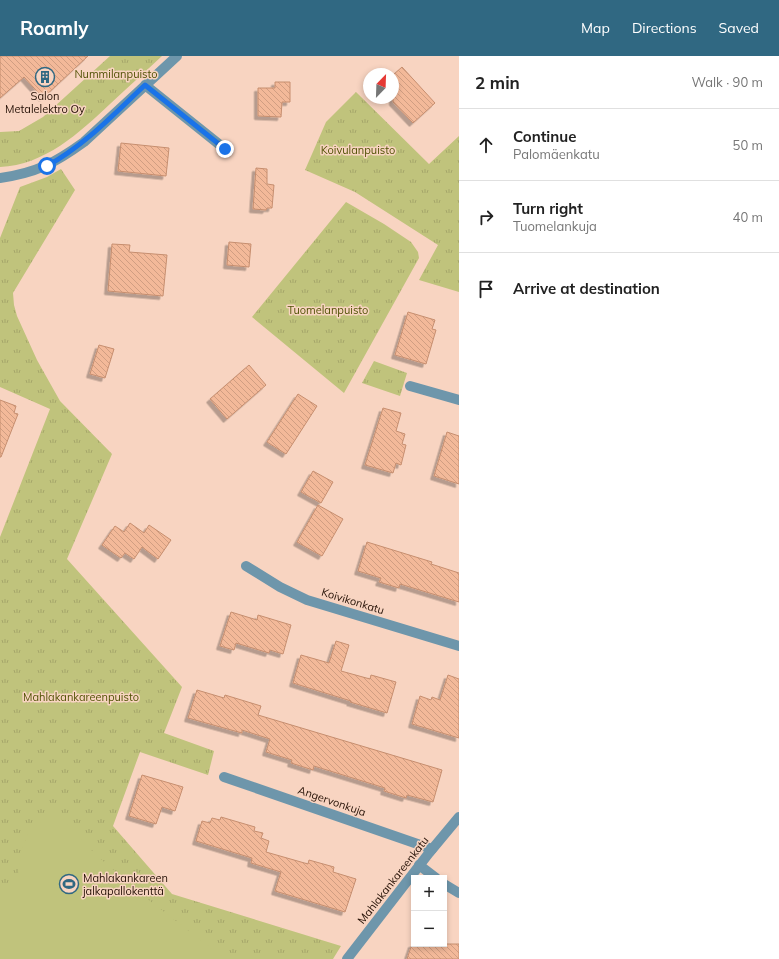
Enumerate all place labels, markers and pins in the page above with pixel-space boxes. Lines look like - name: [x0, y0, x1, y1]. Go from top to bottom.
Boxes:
- building icon: Salon Metalelektro Oy: [34, 66, 56, 88]
- place label: Salon Metalelektro Oy: [5, 89, 85, 116]
- place label: Mahlakankareen jalkapallokenttä: [82, 871, 168, 898]
- sports icon: Mahlakankareen jalkapallokenttä: [58, 873, 80, 895]

